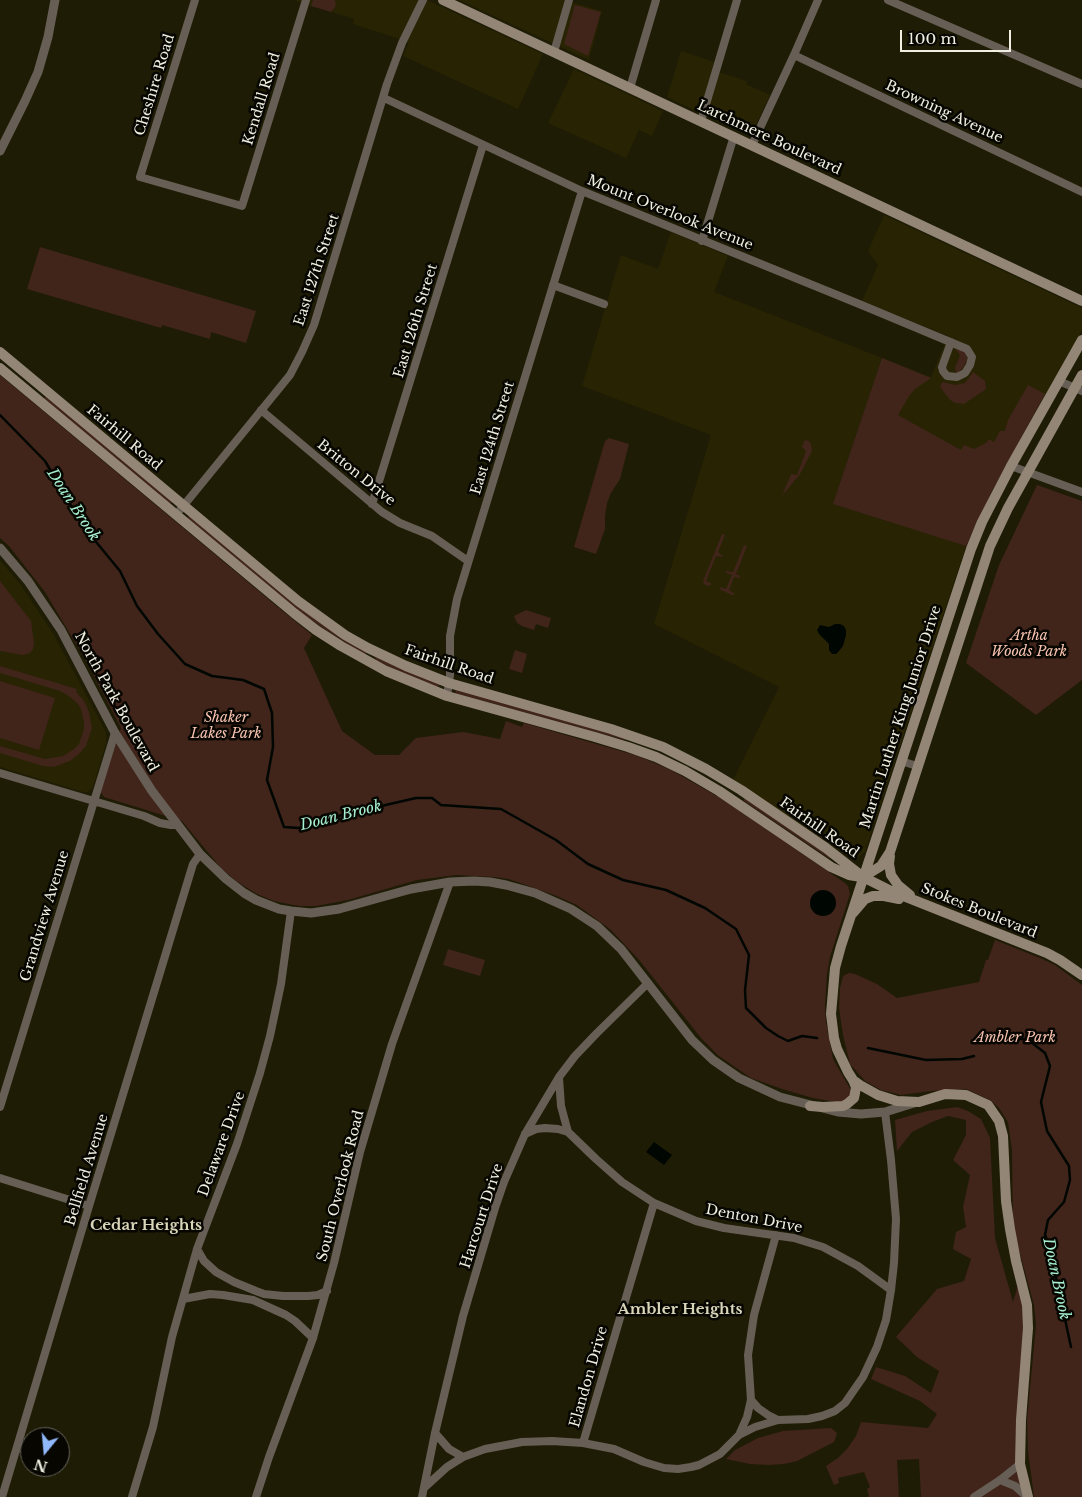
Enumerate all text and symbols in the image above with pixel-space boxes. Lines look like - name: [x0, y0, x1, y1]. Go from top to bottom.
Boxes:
- scale bar: [902, 20, 1013, 52]
- text: 100 m: [908, 29, 957, 48]
- street label: Cheshire Road: [132, 32, 178, 138]
- street label: Kendall Road: [240, 51, 284, 147]
- street label: Browning Avenue: [883, 77, 1005, 147]
- street label: Larchmere Boulevard: [694, 97, 844, 179]
- street label: Mount Overlook Avenue: [585, 172, 755, 254]
- street label: East 127th Street: [291, 212, 343, 328]
- street label: East 126th Street: [391, 262, 441, 380]
- street label: East 124th Street: [468, 379, 518, 497]
- street label: Fairhill Road: [83, 402, 165, 474]
- street label: Britton Drive: [314, 436, 398, 510]
- water label: Doan Brook: [43, 465, 103, 545]
- street label: Martin Luther King Junior Drive: [857, 603, 945, 831]
- park label: Artha Woods Park: [991, 628, 1067, 660]
- street label: North Park Boulevard: [71, 629, 161, 775]
- street label: Fairhill Road: [402, 642, 496, 688]
- park label: Shaker Lakes Park: [190, 710, 262, 742]
- street label: Fairhill Road: [776, 794, 862, 862]
- water label: Doan Brook: [298, 797, 384, 835]
- street label: Grandview Avenue: [17, 848, 73, 984]
- street label: Stokes Boulevard: [918, 880, 1040, 942]
- park label: Ambler Park: [974, 1030, 1056, 1046]
- street label: Delaware Drive: [195, 1089, 249, 1199]
- street label: South Overlook Road: [314, 1109, 368, 1263]
- street label: Bellfield Avenue: [62, 1112, 112, 1228]
- street label: Harcourt Drive: [457, 1161, 507, 1271]
- street label: Denton Drive: [704, 1201, 804, 1237]
- district label: Cedar Heights: [90, 1217, 202, 1235]
- water label: Doan Brook: [1039, 1236, 1073, 1322]
- district label: Ambler Heights: [617, 1301, 743, 1319]
- street label: Elandon Drive: [567, 1325, 611, 1429]
- north arrow: [20, 1427, 70, 1477]
- text: N: [32, 1455, 50, 1476]

